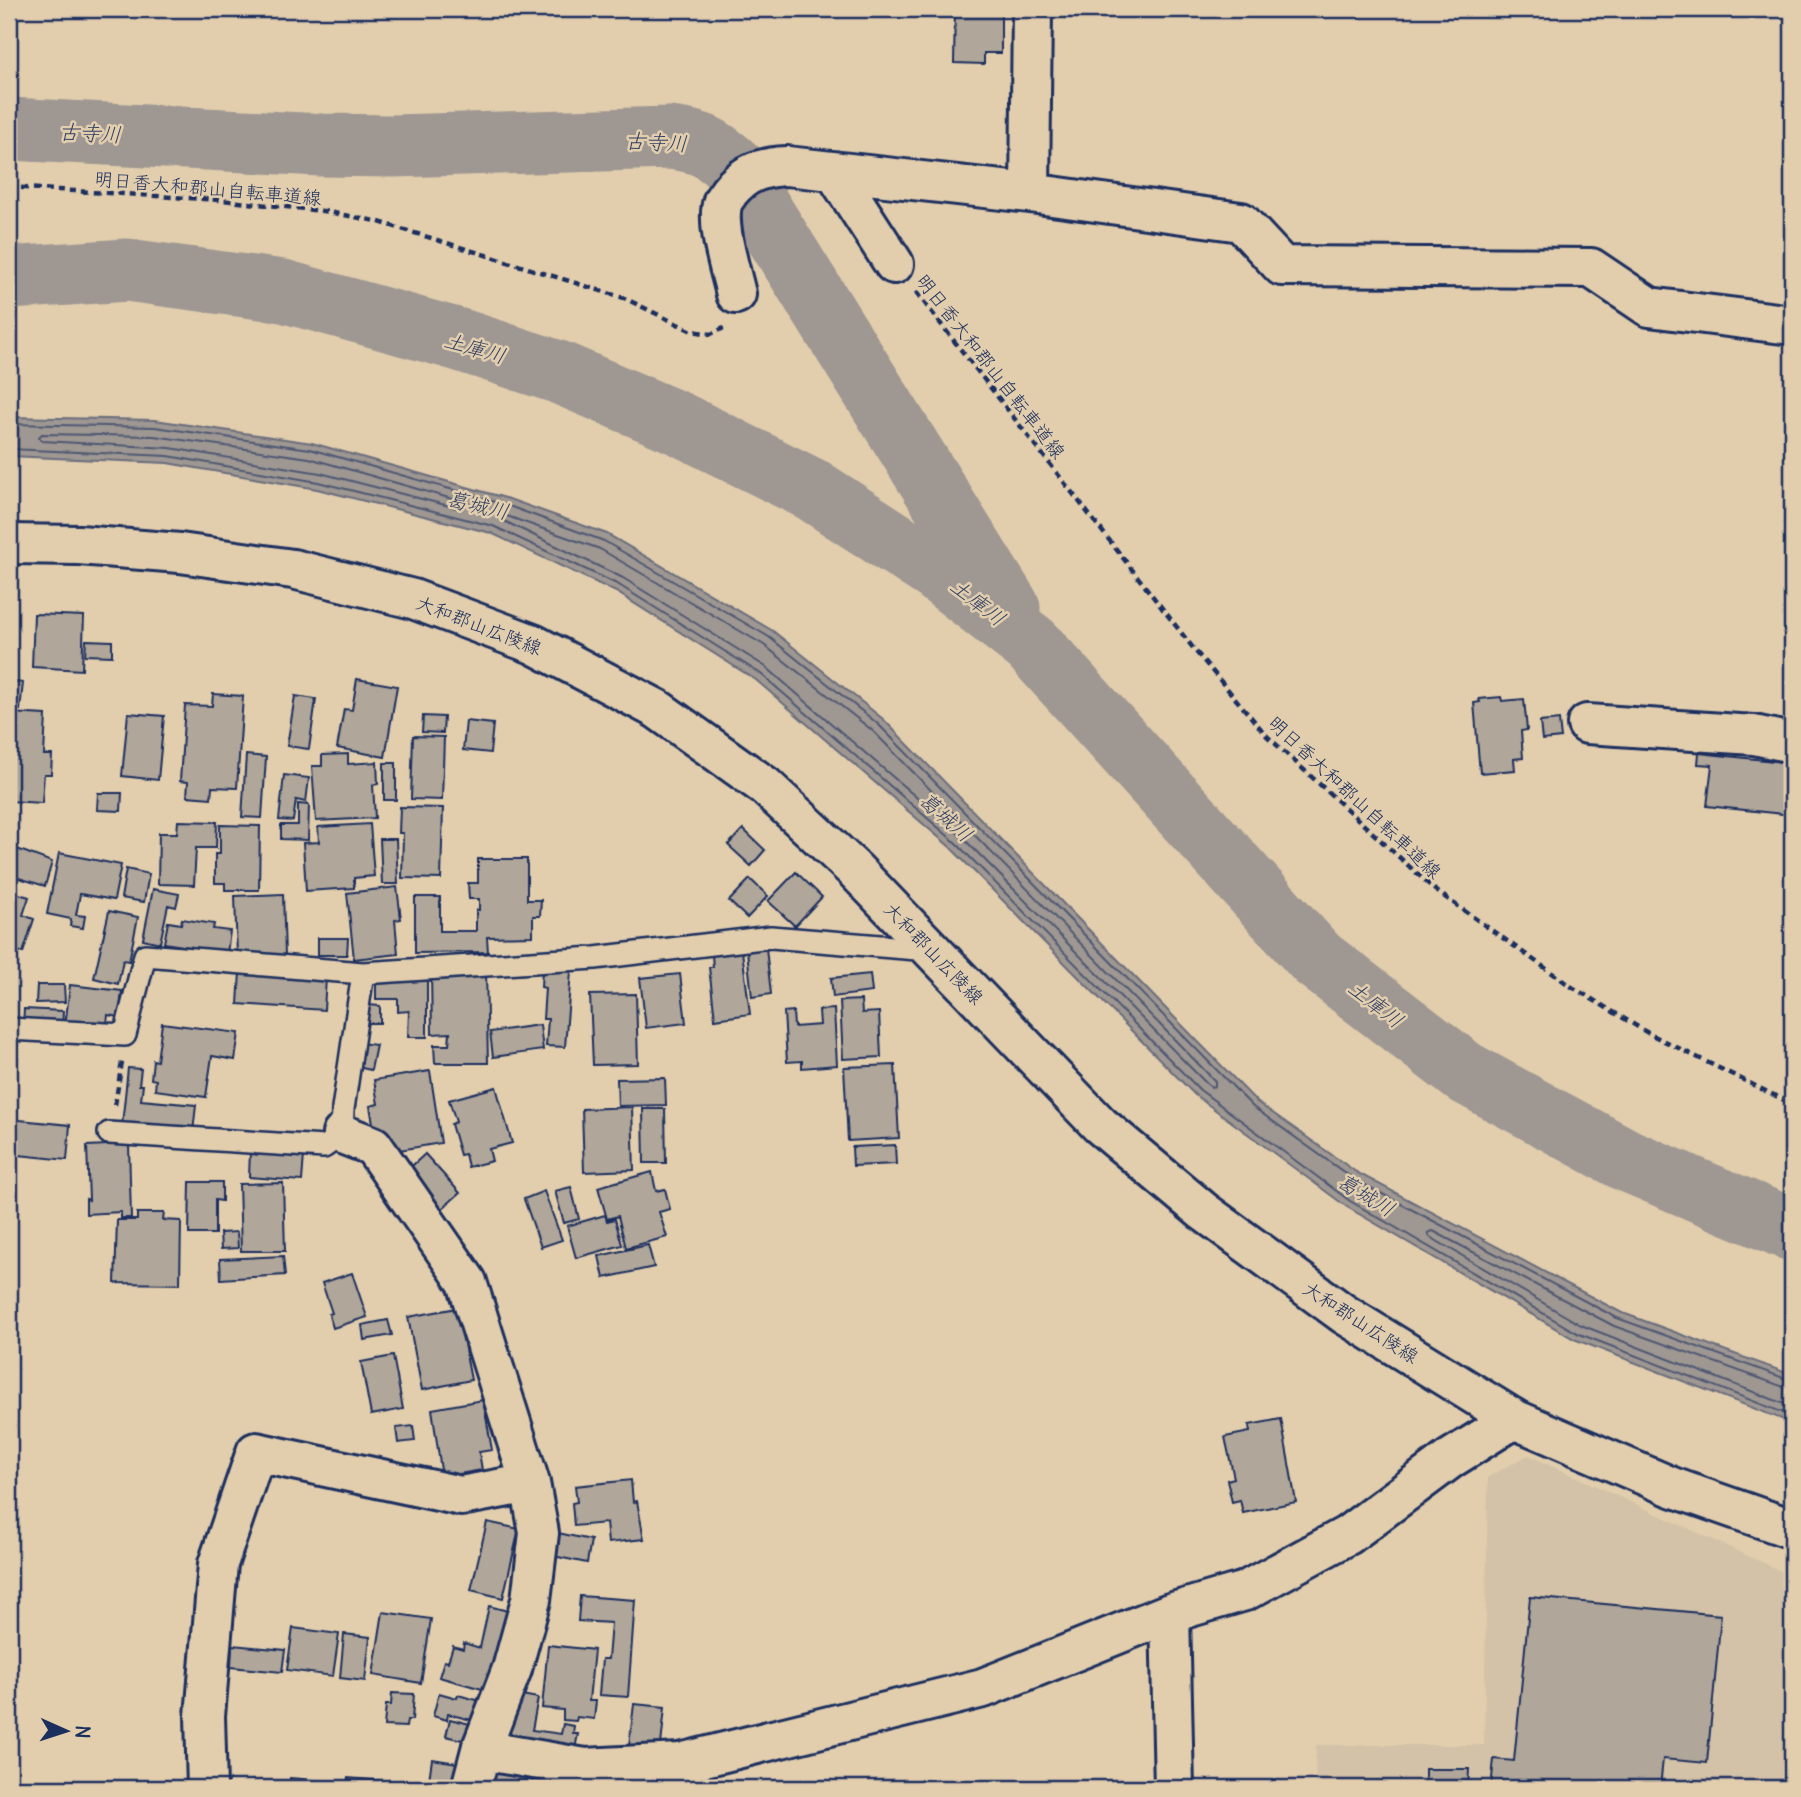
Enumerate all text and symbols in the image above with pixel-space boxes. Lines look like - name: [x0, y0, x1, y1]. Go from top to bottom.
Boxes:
- water label: 古寺川: [58, 118, 122, 148]
- water label: 古寺川: [624, 127, 688, 157]
- street label: 明日香大和郡山自転車道線: [93, 166, 323, 210]
- street label: 明日香大和郡山自転車道線: [911, 269, 1071, 463]
- water label: 土庫川: [441, 326, 509, 370]
- water label: 葛城川: [444, 485, 512, 525]
- water label: 土庫川: [945, 572, 1011, 632]
- street label: 大和郡山広陵線: [413, 590, 545, 660]
- street label: 明日香大和郡山自転車道線: [1263, 710, 1447, 884]
- water label: 葛城川: [913, 786, 979, 848]
- street label: 大和郡山広陵線: [879, 897, 989, 1009]
- water label: 土庫川: [1343, 974, 1409, 1034]
- water label: 葛城川: [1332, 1167, 1400, 1223]
- street label: 大和郡山広陵線: [1299, 1276, 1423, 1368]
- north arrow: [32, 1696, 102, 1766]
- text: N: [71, 1725, 95, 1739]

